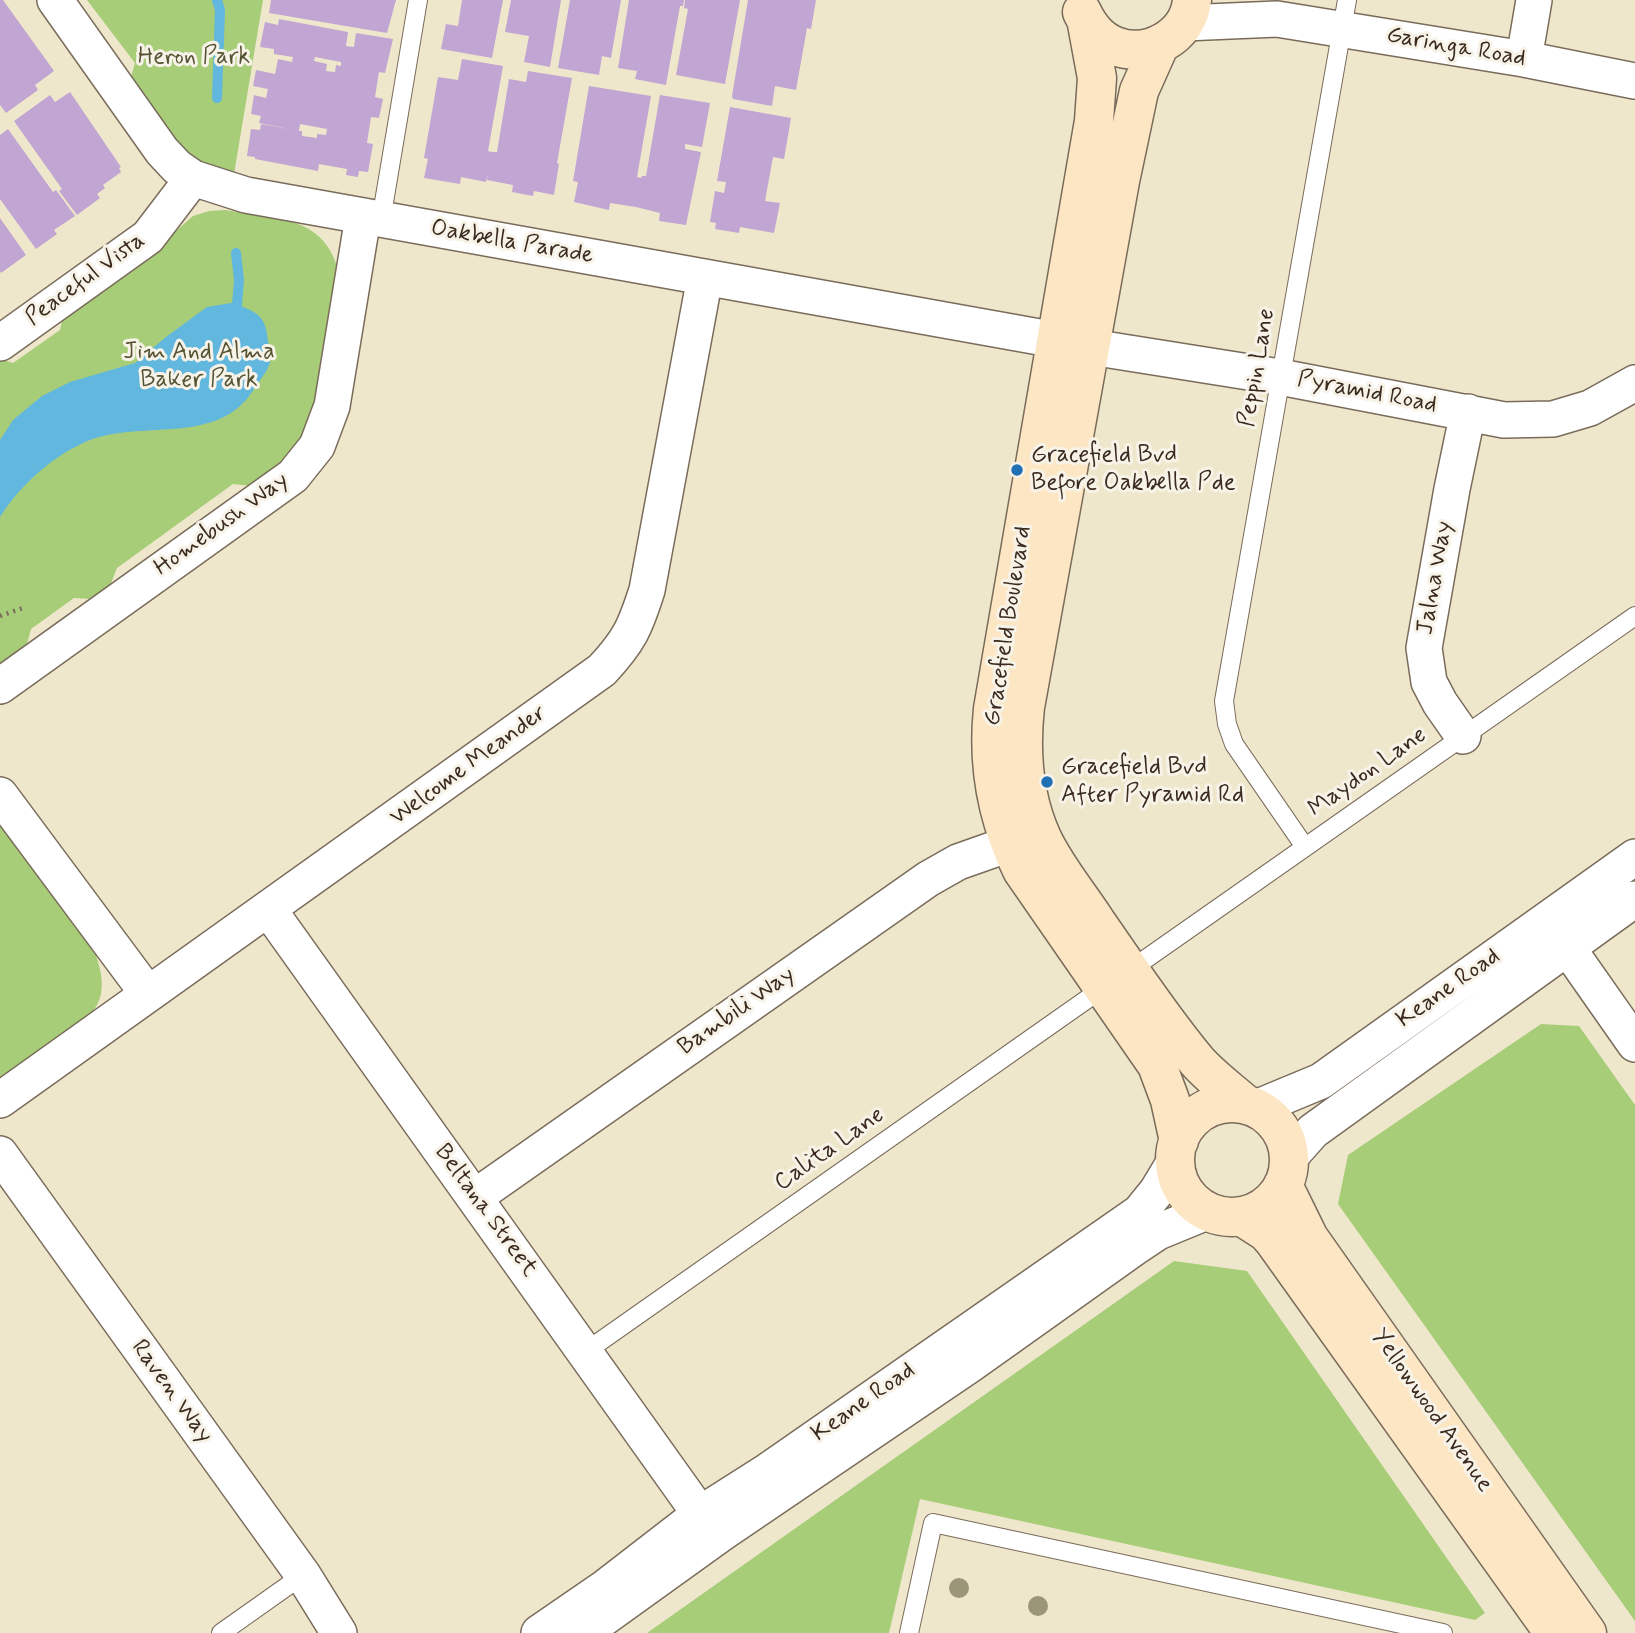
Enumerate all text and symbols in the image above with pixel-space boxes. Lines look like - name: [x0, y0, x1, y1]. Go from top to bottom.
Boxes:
- street label: Garinga Road: [1384, 22, 1528, 74]
- park label: Heron Park: [138, 44, 250, 72]
- street label: Oakbella Parade: [428, 215, 596, 271]
- street label: Peaceful Vista: [21, 227, 151, 333]
- street label: Peppin Lane: [1233, 307, 1283, 429]
- park label: Jim And Alma Baker Park: [123, 339, 275, 395]
- street label: Pyramid Road: [1295, 365, 1439, 421]
- place label: Gracefield Bvd Before Oakbella Pde: [1031, 442, 1236, 498]
- marker: Gracefield Bvd Before Oakbella Pde: [1009, 462, 1025, 478]
- street label: Homebush Way: [149, 467, 295, 583]
- street label: Jalna Way: [1412, 519, 1460, 637]
- street label: Gracefield Boulevard: [979, 524, 1039, 728]
- street label: Welcome Meander: [385, 700, 553, 832]
- street label: Maydon Lane: [1303, 722, 1433, 824]
- place label: Gracefield Bvd After Pyramid Rd: [1061, 754, 1244, 810]
- marker: Gracefield Bvd After Pyramid Rd: [1039, 774, 1055, 790]
- street label: Keane Road: [1392, 943, 1506, 1035]
- street label: Bambili Way: [673, 961, 801, 1063]
- street label: Calita Lane: [770, 1102, 890, 1198]
- street label: Beltana Street: [427, 1139, 543, 1283]
- street label: Yellowwood Avenue: [1364, 1324, 1498, 1498]
- street label: Raven Way: [124, 1335, 218, 1449]
- street label: Keane Road: [807, 1357, 921, 1449]

